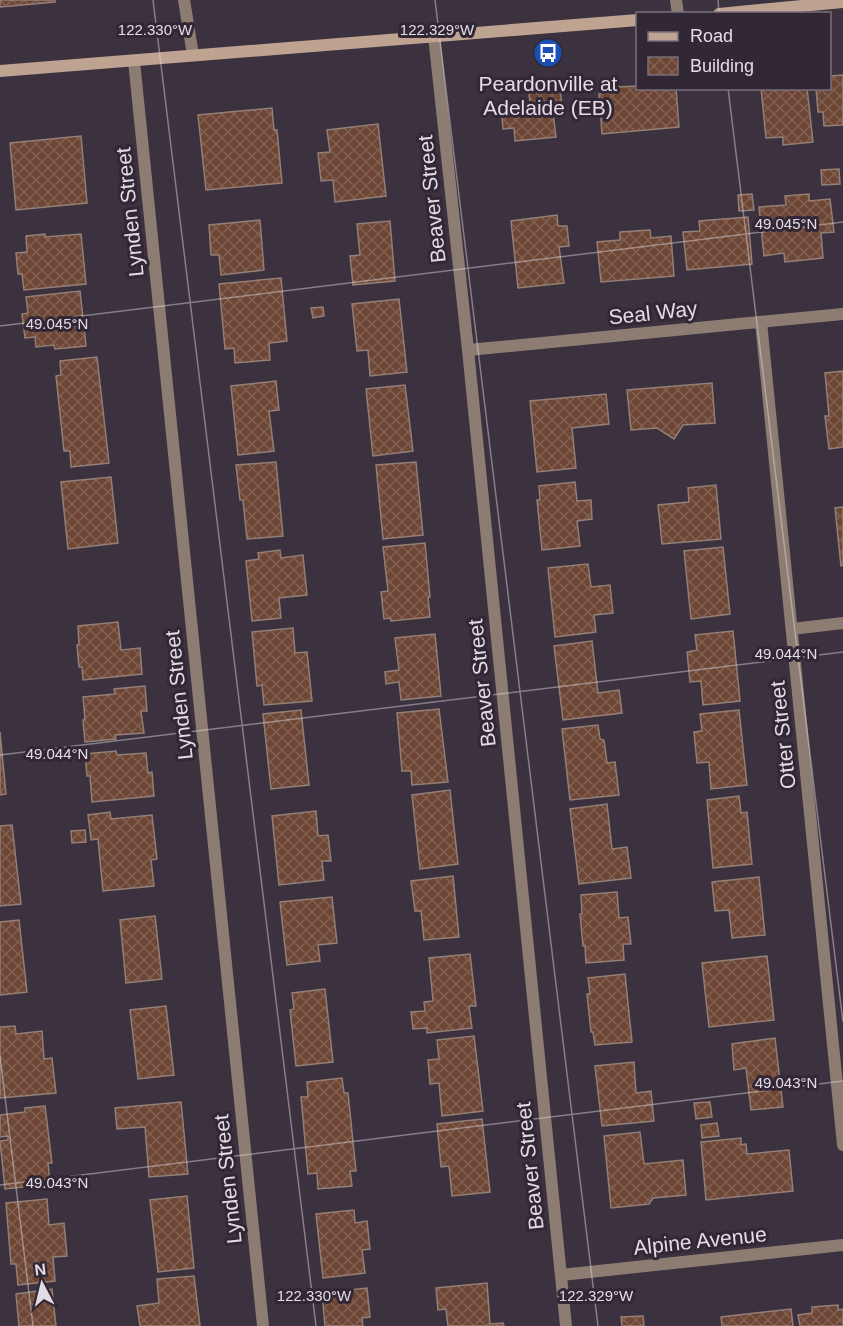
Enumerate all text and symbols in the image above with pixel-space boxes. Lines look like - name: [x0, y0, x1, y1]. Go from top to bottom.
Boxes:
- legend: [636, 12, 831, 90]
- text: 122.330°W: [118, 21, 193, 38]
- text: 122.329°W: [400, 21, 475, 38]
- text: Road: [690, 26, 733, 46]
- bus stop icon: Peardonville at Adelaide (EB): [532, 37, 564, 69]
- text: Building: [690, 56, 754, 76]
- place label: Peardonville at Adelaide (EB): [479, 72, 618, 119]
- street label: Beaver Street: [413, 134, 450, 264]
- street label: Lynden Street: [111, 146, 148, 278]
- text: 49.045°N: [755, 215, 817, 232]
- street label: Seal Way: [607, 296, 699, 329]
- text: 49.045°N: [26, 315, 88, 332]
- street label: Beaver Street: [463, 618, 500, 748]
- street label: Lynden Street: [160, 629, 197, 761]
- text: 49.044°N: [755, 645, 817, 662]
- street label: Otter Street: [765, 680, 800, 790]
- text: 49.044°N: [26, 745, 88, 762]
- text: 49.043°N: [755, 1074, 817, 1091]
- street label: Beaver Street: [511, 1101, 548, 1231]
- street label: Lynden Street: [209, 1113, 246, 1245]
- text: 49.043°N: [26, 1174, 88, 1191]
- street label: Alpine Avenue: [632, 1222, 768, 1259]
- north arrow: [12, 1254, 72, 1314]
- text: N: [33, 1260, 47, 1279]
- text: 122.330°W: [277, 1287, 352, 1304]
- text: 122.329°W: [559, 1287, 634, 1304]

